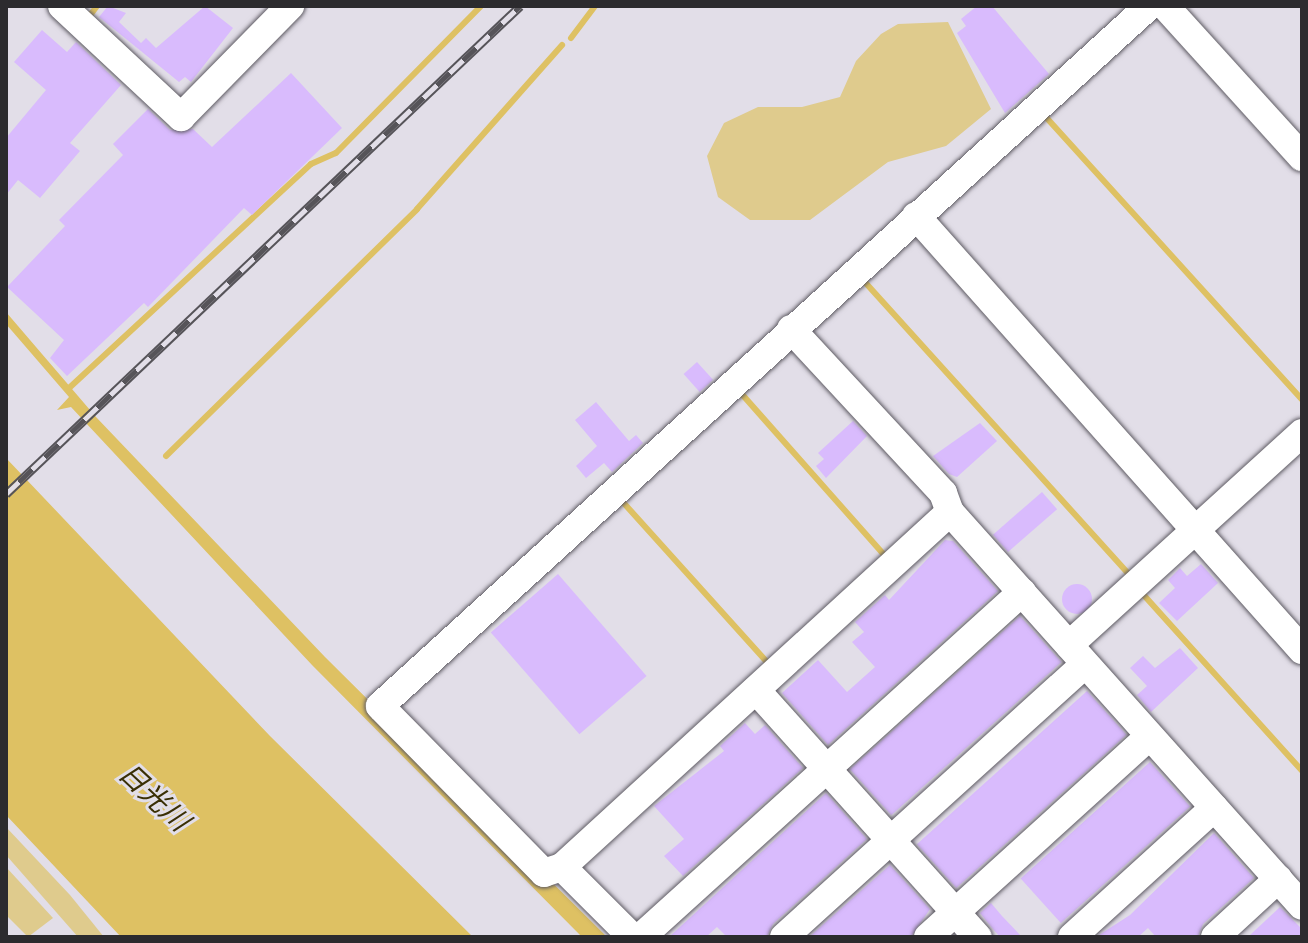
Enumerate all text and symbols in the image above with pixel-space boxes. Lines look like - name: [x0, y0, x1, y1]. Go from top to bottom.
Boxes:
- water label: 日光川: [113, 755, 197, 837]

